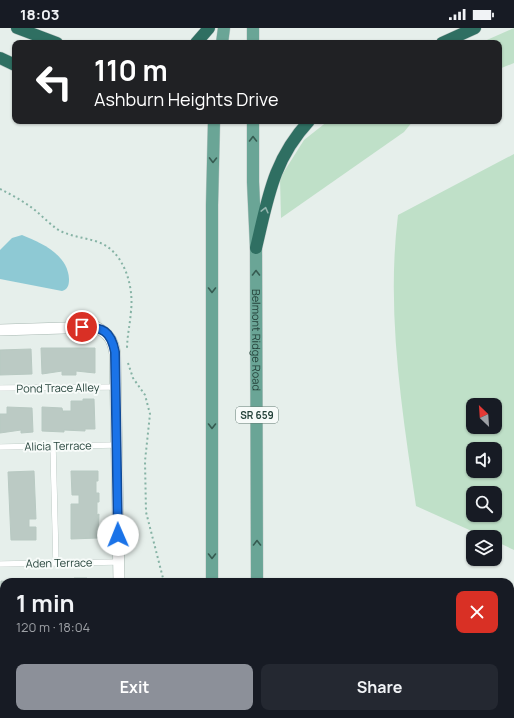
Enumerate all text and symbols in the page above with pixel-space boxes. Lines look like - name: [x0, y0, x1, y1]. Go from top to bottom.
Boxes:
- text: 18:03: [20, 4, 60, 25]
- text: 110 m: [94, 51, 168, 89]
- icon: left: [28, 56, 80, 108]
- text: Ashburn Heights Drive: [94, 87, 278, 111]
- one-way arrow: [249, 136, 257, 142]
- one-way arrow: [208, 157, 217, 163]
- one-way arrow: [261, 207, 269, 213]
- one-way arrow: [252, 270, 260, 276]
- one-way arrow: [208, 287, 216, 293]
- street label: Belmont Ridge Road: [249, 289, 264, 391]
- pin: [65, 310, 99, 344]
- icon: arrive: [71, 316, 93, 338]
- street label: Pond Trace Alley: [16, 379, 100, 396]
- north arrow: [466, 398, 502, 434]
- map controls: [466, 398, 502, 566]
- road number: SR 659: [236, 407, 278, 423]
- one-way arrow: [208, 423, 216, 429]
- street label: Alicia Terrace: [24, 437, 92, 454]
- button: sound: [466, 442, 502, 478]
- button: search: [466, 486, 502, 522]
- position arrow: [97, 514, 139, 556]
- button: layers: [466, 530, 502, 566]
- one-way arrow: [253, 540, 261, 546]
- one-way arrow: [208, 553, 216, 559]
- street label: Aden Terrace: [25, 554, 93, 571]
- text: 1 min: [16, 586, 75, 619]
- button: close: [456, 591, 498, 633]
- text: 120 m · 18:04: [16, 618, 90, 636]
- button: Exit: [16, 664, 253, 710]
- button: Share: [261, 664, 498, 710]

